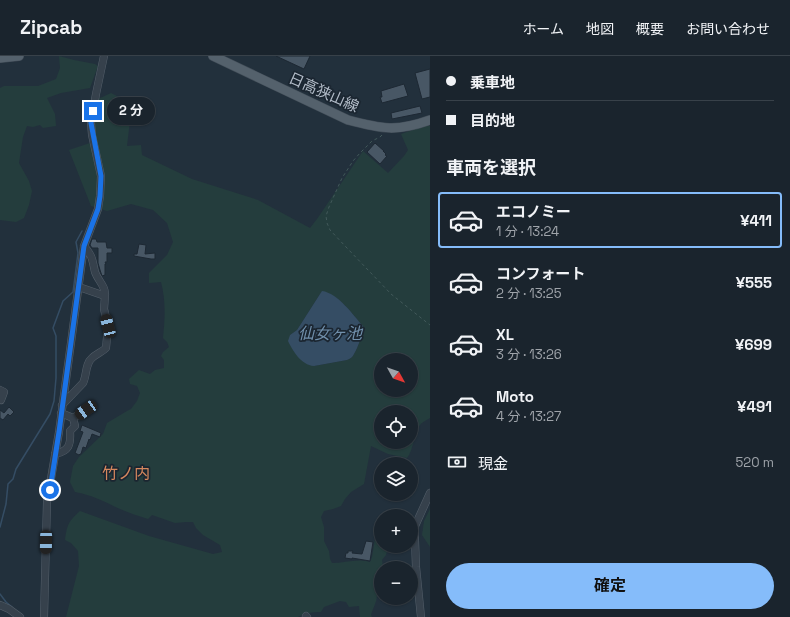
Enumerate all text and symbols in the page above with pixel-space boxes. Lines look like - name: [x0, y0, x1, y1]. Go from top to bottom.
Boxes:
- text: Zipcab: [20, 15, 82, 40]
- text: ホーム: [522, 20, 564, 38]
- text: 地図: [586, 20, 614, 38]
- text: 概要: [636, 20, 664, 38]
- text: お問い合わせ: [686, 20, 770, 38]
- street label: 日高狭山線: [286, 68, 362, 116]
- text: 乗車地: [470, 73, 515, 92]
- callout: 2 分: [107, 97, 155, 125]
- route end: [84, 102, 102, 120]
- text: 2 分: [119, 102, 143, 119]
- text: 目的地: [470, 111, 515, 130]
- text: 車両を選択: [446, 156, 536, 179]
- icon: car: [448, 202, 484, 238]
- text: エコノミー: [496, 202, 571, 221]
- text: ¥411: [740, 211, 772, 230]
- text: 1 分 · 13:24: [496, 223, 559, 240]
- icon: car: [448, 264, 484, 300]
- text: コンフォート: [496, 264, 586, 283]
- text: ¥555: [736, 273, 772, 292]
- text: 2 分 · 13:25: [496, 285, 562, 302]
- car: [99, 313, 117, 339]
- water label: 仙女ヶ池: [298, 323, 364, 344]
- text: XL: [496, 325, 514, 344]
- icon: car: [448, 326, 484, 362]
- text: ¥699: [735, 335, 772, 354]
- text: 3 分 · 13:26: [496, 346, 562, 363]
- north arrow: [374, 353, 418, 397]
- map controls: [374, 353, 418, 605]
- text: Moto: [496, 387, 534, 406]
- icon: car: [448, 388, 484, 424]
- text: ¥491: [737, 397, 772, 416]
- car: [73, 398, 99, 422]
- button: locate: [374, 405, 418, 449]
- text: 4 分 · 13:27: [496, 408, 561, 425]
- icon: cash: [446, 451, 468, 473]
- text: 現金: [478, 454, 508, 473]
- text: 520 m: [736, 454, 774, 471]
- button: layers: [374, 457, 418, 501]
- district label: 竹ノ内: [102, 463, 150, 484]
- route start: [41, 481, 59, 499]
- button: +: [374, 509, 418, 553]
- car: [40, 530, 52, 554]
- button: −: [374, 561, 418, 605]
- button: 確定: [446, 563, 774, 609]

